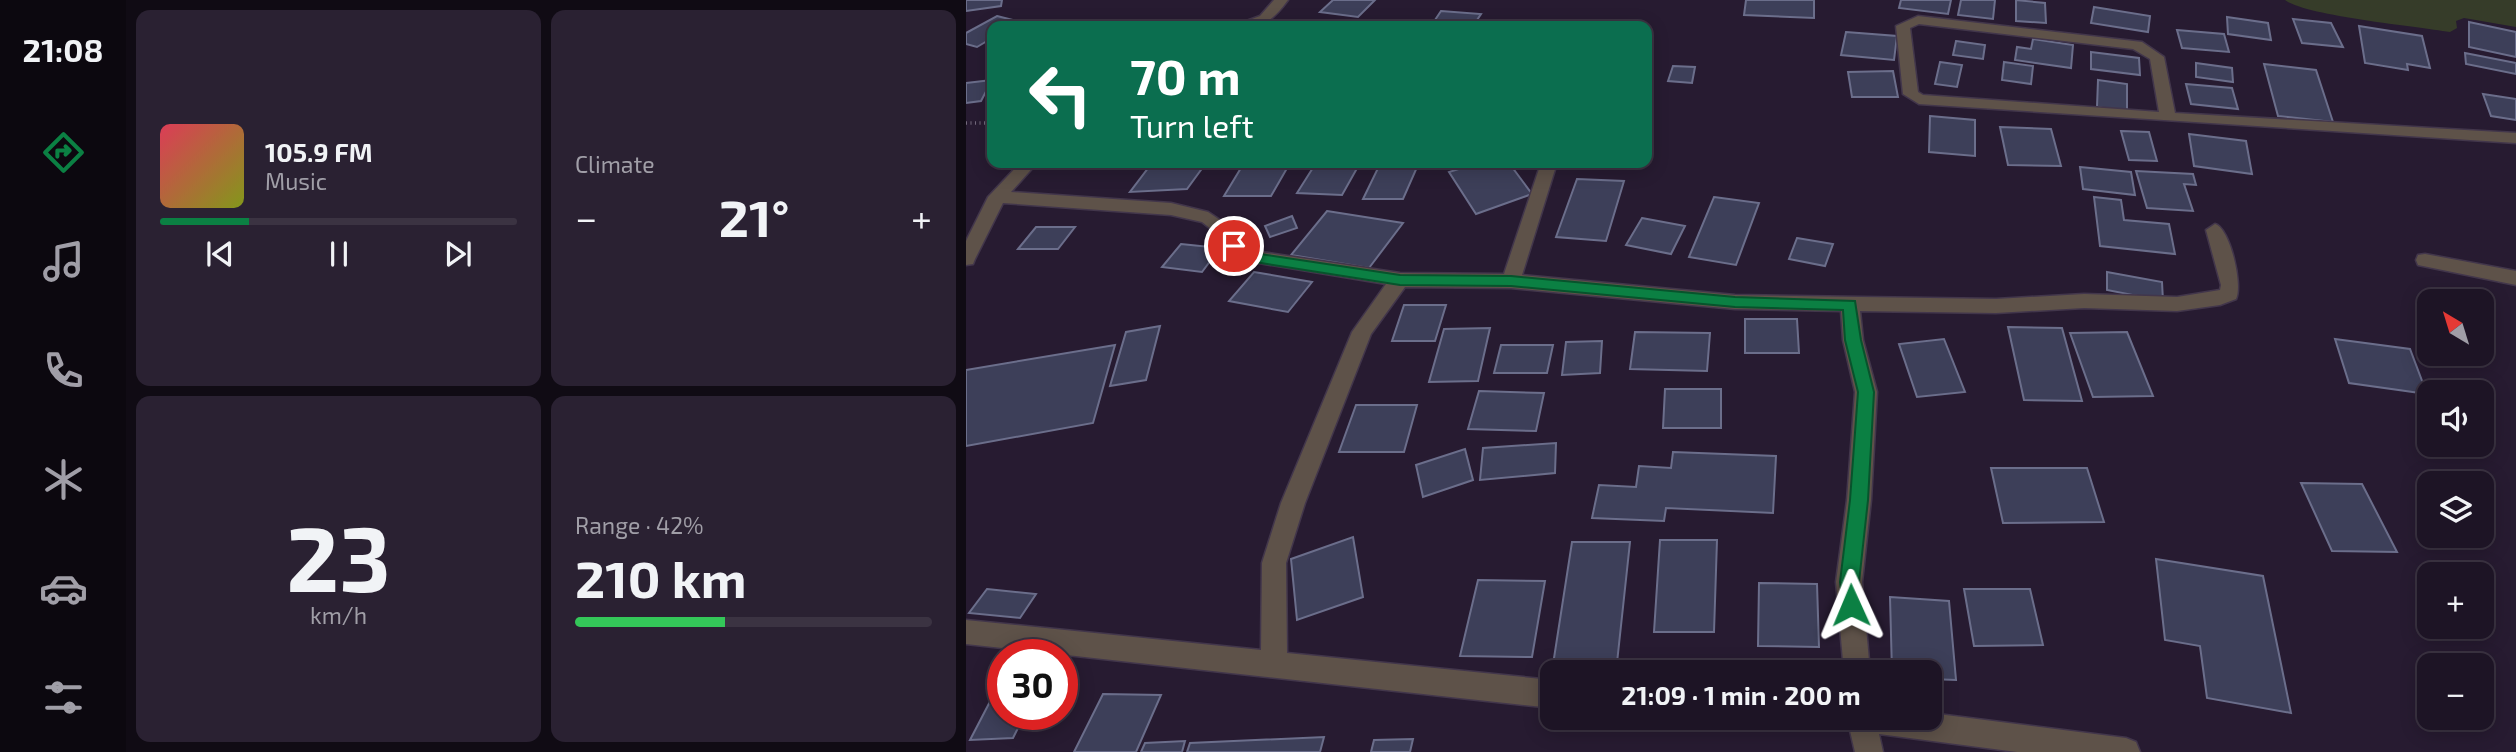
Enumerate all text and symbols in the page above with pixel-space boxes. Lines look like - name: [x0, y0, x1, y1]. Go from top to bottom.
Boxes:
- text: 21:08: [23, 30, 103, 68]
- text: 70 m: [1130, 46, 1241, 105]
- icon: left: [1015, 49, 1106, 140]
- text: Turn left: [1130, 106, 1254, 144]
- icon: directions: [39, 128, 88, 177]
- text: 105.9 FM: [265, 136, 373, 167]
- text: Climate: [575, 150, 655, 178]
- text: Music: [265, 167, 327, 195]
- text: 21°: [719, 185, 789, 247]
- text: −: [575, 194, 597, 240]
- text: +: [911, 194, 932, 240]
- pin: [1204, 216, 1264, 276]
- icon: arrive: [1215, 227, 1253, 265]
- icon: previous: [201, 235, 239, 273]
- icon: pause: [320, 235, 358, 273]
- icon: next: [439, 235, 477, 273]
- icon: music: [39, 237, 88, 286]
- north arrow: [2417, 289, 2494, 366]
- map controls: [2417, 289, 2494, 730]
- icon: phone: [39, 346, 88, 395]
- button: sound: [2417, 380, 2494, 457]
- icon: climate: [39, 455, 88, 504]
- button: layers: [2417, 471, 2494, 548]
- text: 23: [286, 501, 391, 610]
- text: Range · 42%: [575, 511, 704, 539]
- text: 210 km: [575, 546, 747, 608]
- button: +: [2417, 562, 2494, 639]
- icon: car: [39, 564, 88, 613]
- position arrow: [1814, 568, 1888, 642]
- text: km/h: [310, 601, 367, 629]
- speed limit sign: 30: [987, 639, 1078, 730]
- button: −: [2417, 653, 2494, 730]
- icon: filters: [39, 673, 88, 722]
- text: 21:09 · 1 min · 200 m: [1621, 679, 1861, 710]

